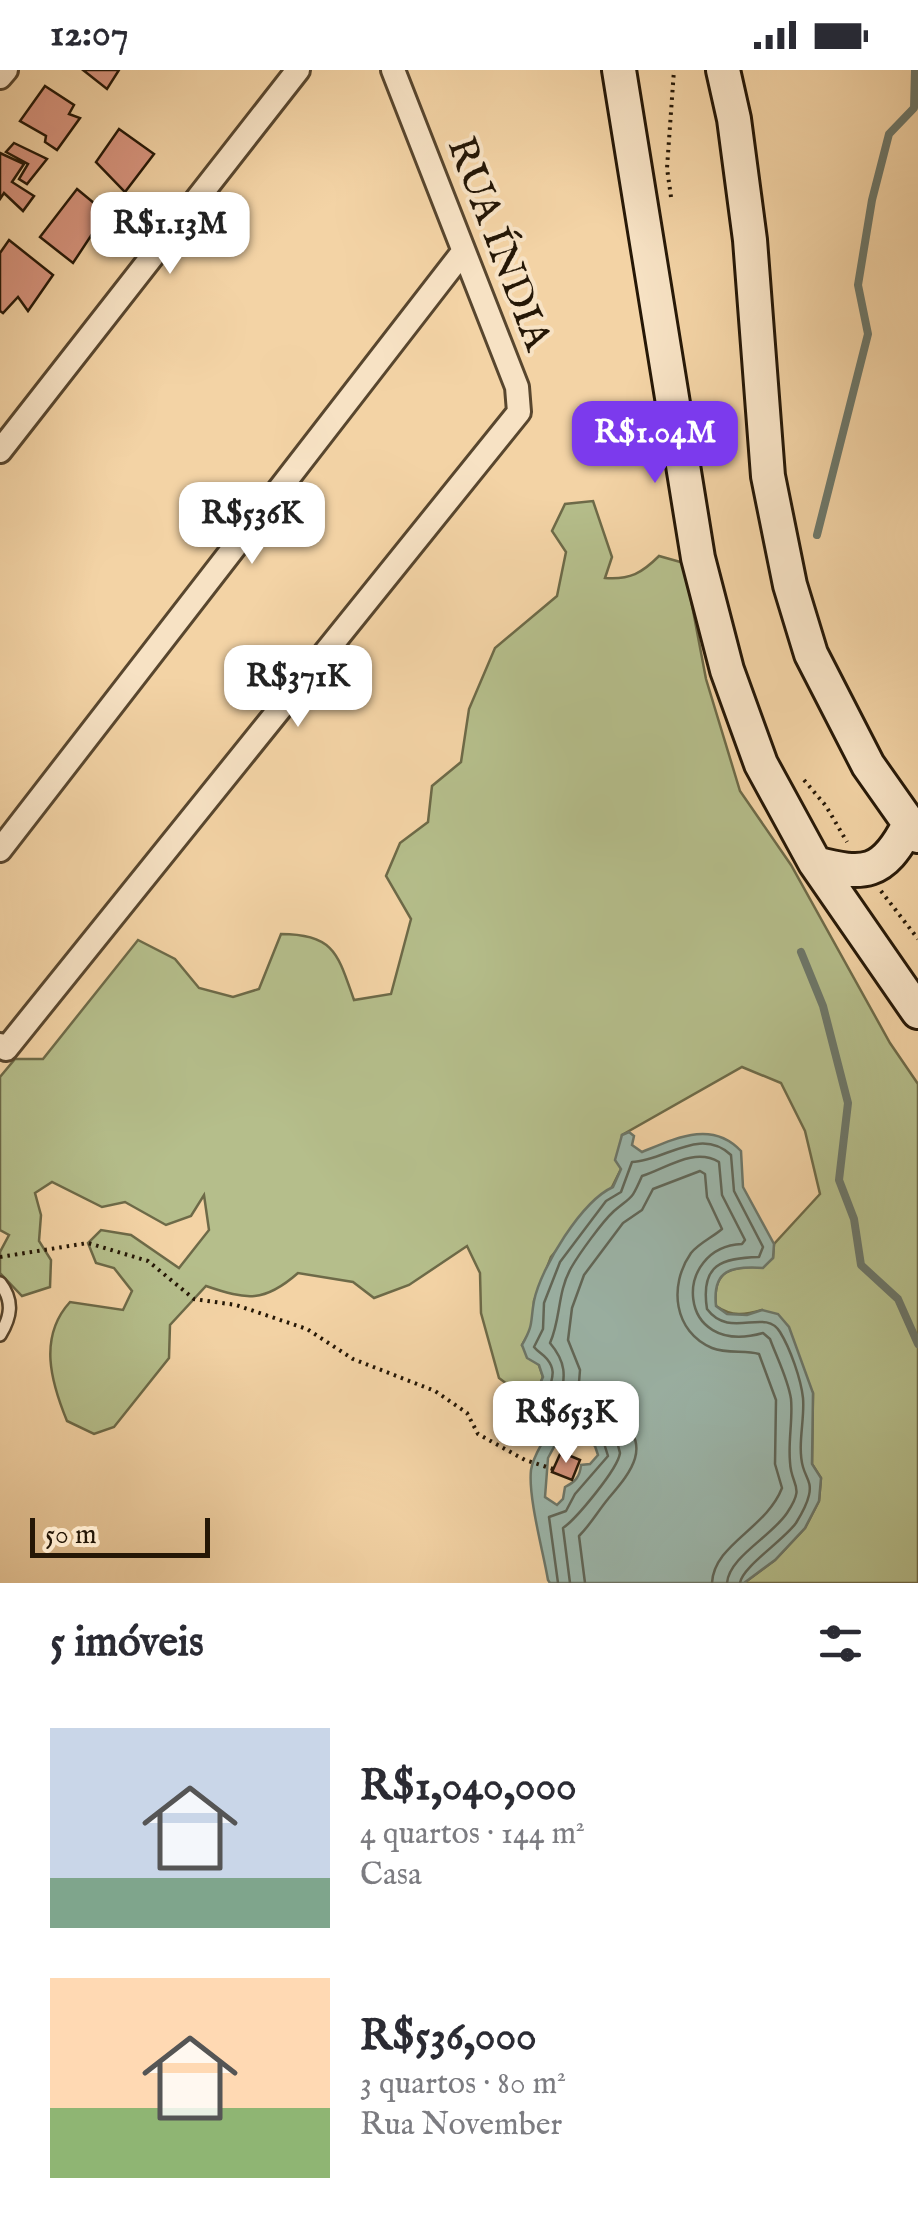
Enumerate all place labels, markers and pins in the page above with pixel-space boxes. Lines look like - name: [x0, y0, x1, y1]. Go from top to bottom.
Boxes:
- pin: R$1.13M: [78, 192, 262, 277]
- pin: R$1.04M: [563, 401, 747, 486]
- pin: R$536K: [171, 482, 333, 567]
- pin: R$371K: [217, 645, 379, 730]
- pin: R$653K: [485, 1381, 647, 1466]

